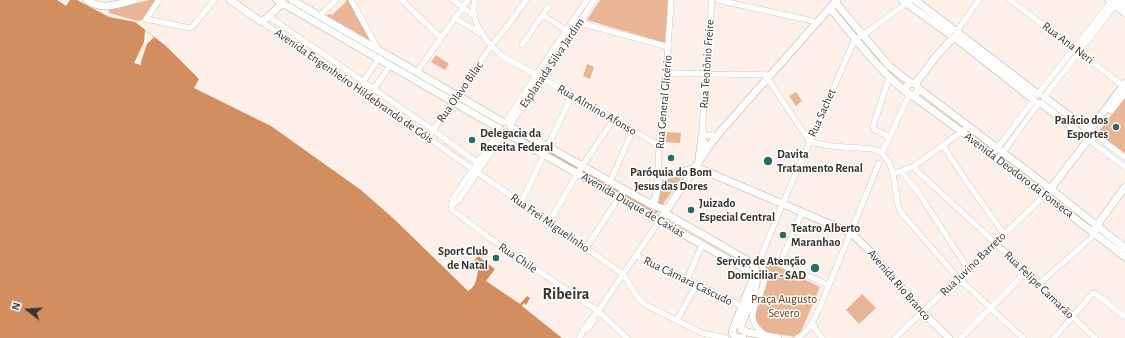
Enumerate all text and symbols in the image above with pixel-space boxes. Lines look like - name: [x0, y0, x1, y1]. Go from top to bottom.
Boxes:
- street label: Esplanada Silva Jardim: [517, 15, 587, 111]
- street label: Rua Teotônio Freire: [697, 19, 717, 109]
- street label: Rua Ana Neri: [1039, 19, 1097, 67]
- street label: Avenida Engenheiro Hildebrando de Góis: [272, 25, 436, 147]
- street label: Rua General Glicério: [653, 54, 675, 150]
- street label: Rua Olavo Bilac: [434, 59, 486, 125]
- street label: Rua Almino Afonso: [555, 81, 639, 139]
- street label: Rua Sachet: [805, 87, 839, 139]
- place label: Palácio dos Esportes: [1055, 113, 1108, 141]
- marker: Palácio dos Esportes: [1111, 122, 1121, 132]
- place label: Delegacia da Receita Federal: [480, 126, 553, 154]
- street label: Avenida Deodoro da Fonseca: [961, 129, 1077, 221]
- marker: Delegacia da Receita Federal: [467, 135, 477, 145]
- place label: Davita Tratamento Renal: [777, 147, 863, 175]
- marker: Paróquia do Bom Jesus das Dores: [666, 153, 676, 163]
- marker: Davita Tratamento Renal: [762, 155, 774, 167]
- place label: Paróquia do Bom Jesus das Dores: [630, 165, 712, 193]
- street label: Avenida Duque de Caxias: [579, 169, 687, 241]
- street label: Rua Frei Miguelinho: [508, 190, 592, 256]
- place label: Juizado Especial Central: [699, 196, 775, 224]
- marker: Juizado Especial Central: [686, 205, 696, 215]
- place label: Teatro Alberto Maranhao: [791, 221, 860, 249]
- street label: Rua Juvino Barreto: [937, 229, 1009, 299]
- marker: Teatro Alberto Maranhao: [778, 230, 788, 240]
- street label: Rua Chile: [496, 240, 540, 276]
- place label: Sport Club de Natal: [438, 244, 488, 272]
- street label: Avenida Rio Branco: [864, 246, 934, 324]
- street label: Rua Felipe Camarão: [1001, 248, 1077, 322]
- marker: Sport Club de Natal: [491, 253, 501, 263]
- street label: Rua Câmara Cascudo: [641, 253, 735, 309]
- place label: Serviço de Atenção Domiciliar - SAD: [717, 254, 806, 282]
- marker: Serviço de Atenção Domiciliar - SAD: [809, 262, 821, 274]
- district label: Ribeira: [543, 284, 589, 304]
- north arrow: [8, 290, 48, 330]
- park label: Praça Augusto Severo: [751, 292, 817, 320]
- text: N: [10, 301, 22, 312]

